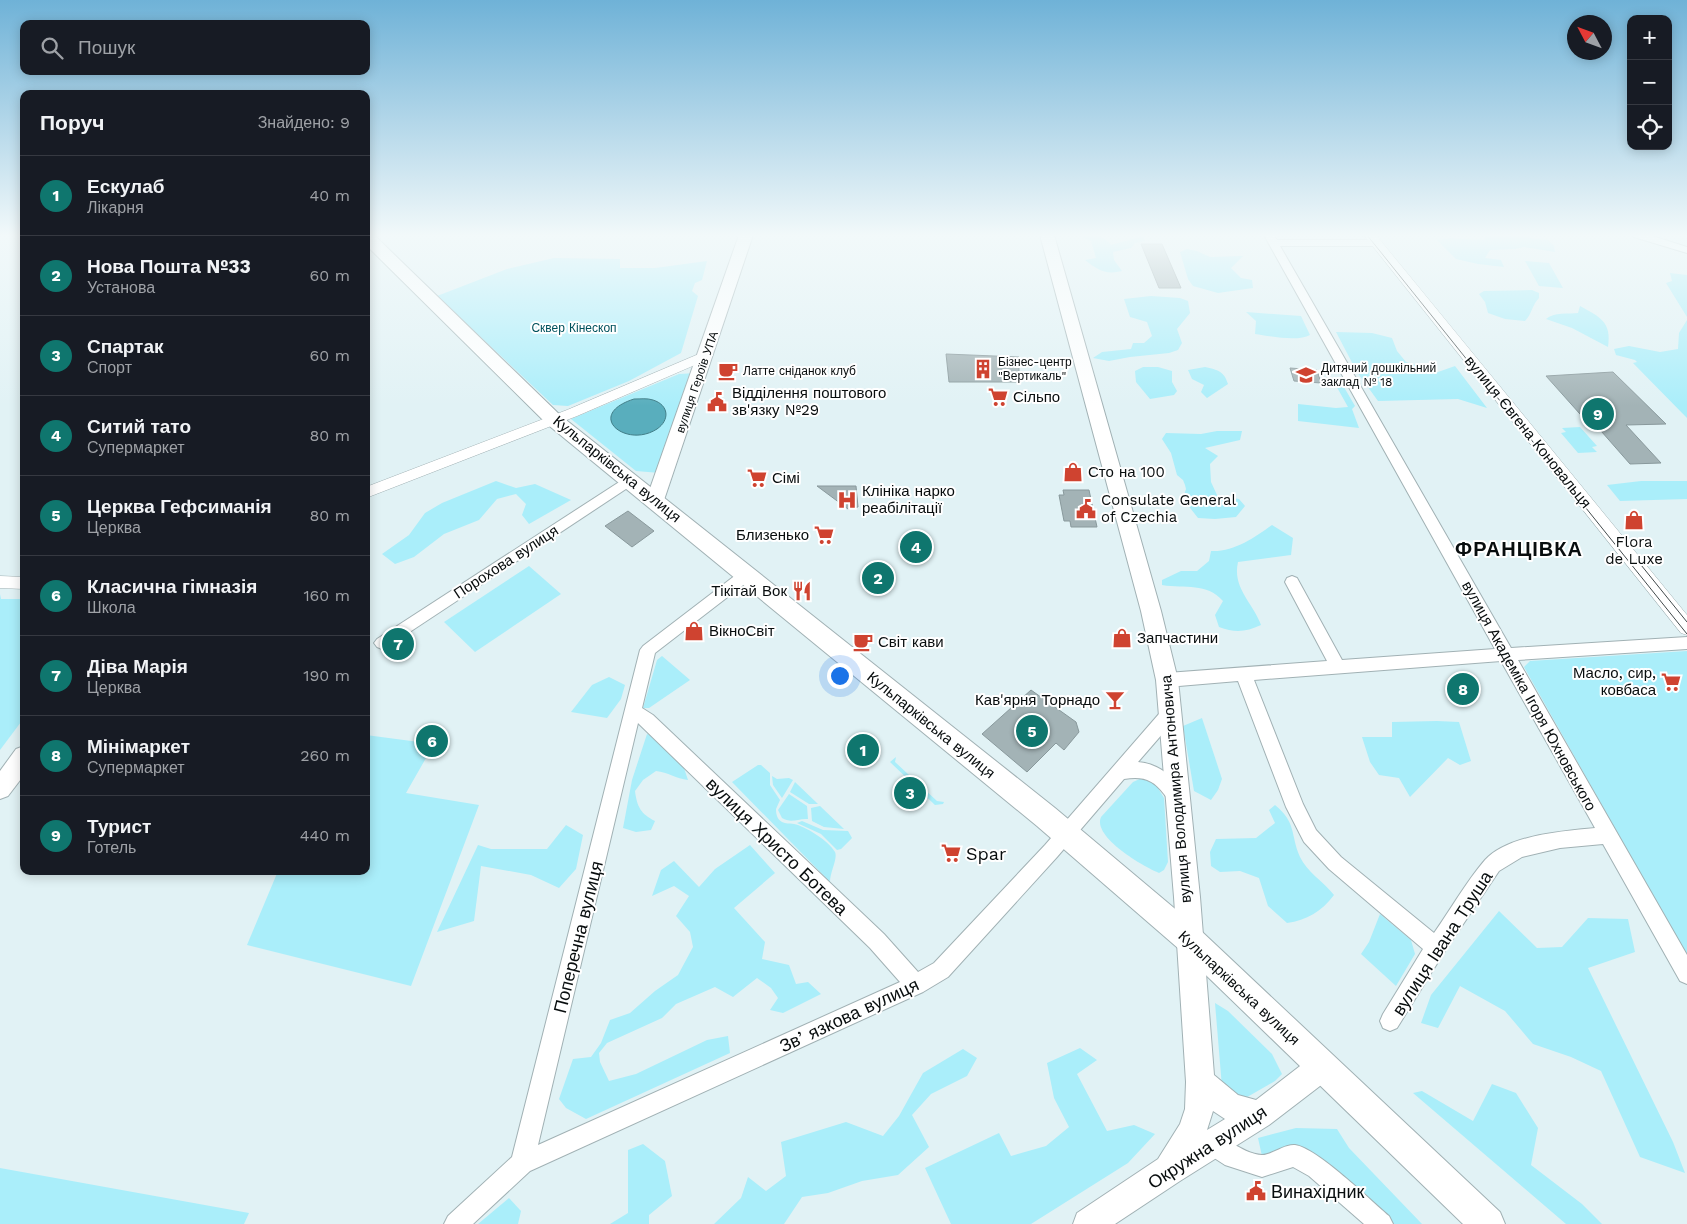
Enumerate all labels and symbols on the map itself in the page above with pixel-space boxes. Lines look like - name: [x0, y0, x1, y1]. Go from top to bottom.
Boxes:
- north arrow: [1567, 15, 1612, 60]
- park label: Сквер Кінескоп: [531, 321, 617, 335]
- street label: вулиця Героїв УПА: [673, 329, 721, 435]
- street label: вулиця Євгена Коновальця: [1461, 352, 1595, 512]
- place label: Бізнес-центр "Вертикаль": [998, 355, 1072, 383]
- building icon: Бізнес-центр "Вертикаль": [972, 358, 994, 380]
- cafe icon: Латте сніданок клуб: [717, 360, 739, 382]
- place label: Дитячий дошкільний заклад № 18: [1321, 361, 1436, 389]
- place label: Латте сніданок клуб: [743, 364, 856, 378]
- school or university icon: Дитячий дошкільний заклад № 18: [1295, 364, 1317, 386]
- place label: Відділення поштового зв'язку №29: [732, 384, 886, 419]
- supermarket icon: Сільпо: [987, 386, 1009, 408]
- place label: Сільпо: [1013, 388, 1060, 406]
- public building icon: Відділення поштового зв'язку №29: [706, 391, 728, 413]
- pin: 9: [1582, 395, 1614, 433]
- street label: Кульпарківська вулиця: [549, 412, 685, 526]
- shop icon: Сто на 100: [1062, 461, 1084, 483]
- place label: Сто на 100: [1088, 463, 1165, 481]
- supermarket icon: Сімі: [746, 467, 768, 489]
- place label: Сімі: [772, 469, 800, 487]
- place label: Клініка нарко реабілітації: [862, 482, 955, 517]
- hospital icon: Клініка нарко реабілітації: [836, 489, 858, 511]
- place label: Consulate General of Czechia: [1101, 491, 1236, 526]
- public building icon: Consulate General of Czechia: [1075, 498, 1097, 520]
- shop icon: Flora de Luxe: [1623, 509, 1645, 531]
- street label: Порохова вулиця: [450, 521, 562, 603]
- supermarket icon: Близенько: [813, 524, 835, 546]
- place label: Близенько: [736, 526, 809, 544]
- pin: 4: [900, 528, 932, 566]
- place label: Flora de Luxe: [1605, 533, 1663, 568]
- district label: ФРАНЦІВКА: [1455, 537, 1583, 561]
- pin: 2: [862, 559, 894, 597]
- street label: вулиця Академіка Ігоря Юхновського: [1458, 578, 1600, 814]
- restaurant icon: Тікітай Вок: [791, 580, 813, 602]
- place label: Тікітай Вок: [711, 582, 787, 600]
- shop icon: ВікноСвіт: [683, 620, 705, 642]
- place label: ВікноСвіт: [709, 622, 775, 640]
- pin: 7: [382, 625, 414, 663]
- shop icon: Запчастини: [1111, 627, 1133, 649]
- place label: Запчастини: [1137, 629, 1218, 647]
- cafe icon: Світ кави: [852, 631, 874, 653]
- place label: Світ кави: [878, 633, 944, 651]
- your location: [827, 663, 853, 689]
- place label: Масло, сир, ковбаса: [1573, 664, 1657, 699]
- street label: Кульпарківська вулиця: [863, 668, 999, 782]
- pin: 8: [1447, 670, 1479, 708]
- supermarket icon: Масло, сир, ковбаса: [1660, 671, 1682, 693]
- street label: вулиця Володимира Антоновича: [1157, 674, 1195, 904]
- bar icon: Кав'ярня Торнадо: [1104, 689, 1126, 711]
- place label: Кав'ярня Торнадо: [975, 691, 1100, 709]
- pin: 5: [1016, 712, 1048, 750]
- pin: 6: [416, 722, 448, 760]
- pin: 1: [847, 731, 879, 769]
- street label: вулиця Христо Ботева: [702, 773, 853, 920]
- pin: 3: [894, 774, 926, 812]
- supermarket icon: Spar: [940, 842, 962, 864]
- place label: Spar: [966, 843, 1006, 864]
- street label: Поперечна вулиця: [549, 859, 607, 1015]
- street label: вулиця Івана Труша: [1387, 866, 1497, 1019]
- street label: Кульпарківська вулиця: [1175, 927, 1303, 1049]
- street label: Звʼязкова вулиця: [776, 974, 922, 1056]
- street label: Окружна вулиця: [1144, 1101, 1270, 1193]
- public building icon: Винахідник: [1245, 1180, 1267, 1202]
- place label: Винахідник: [1271, 1181, 1365, 1202]

